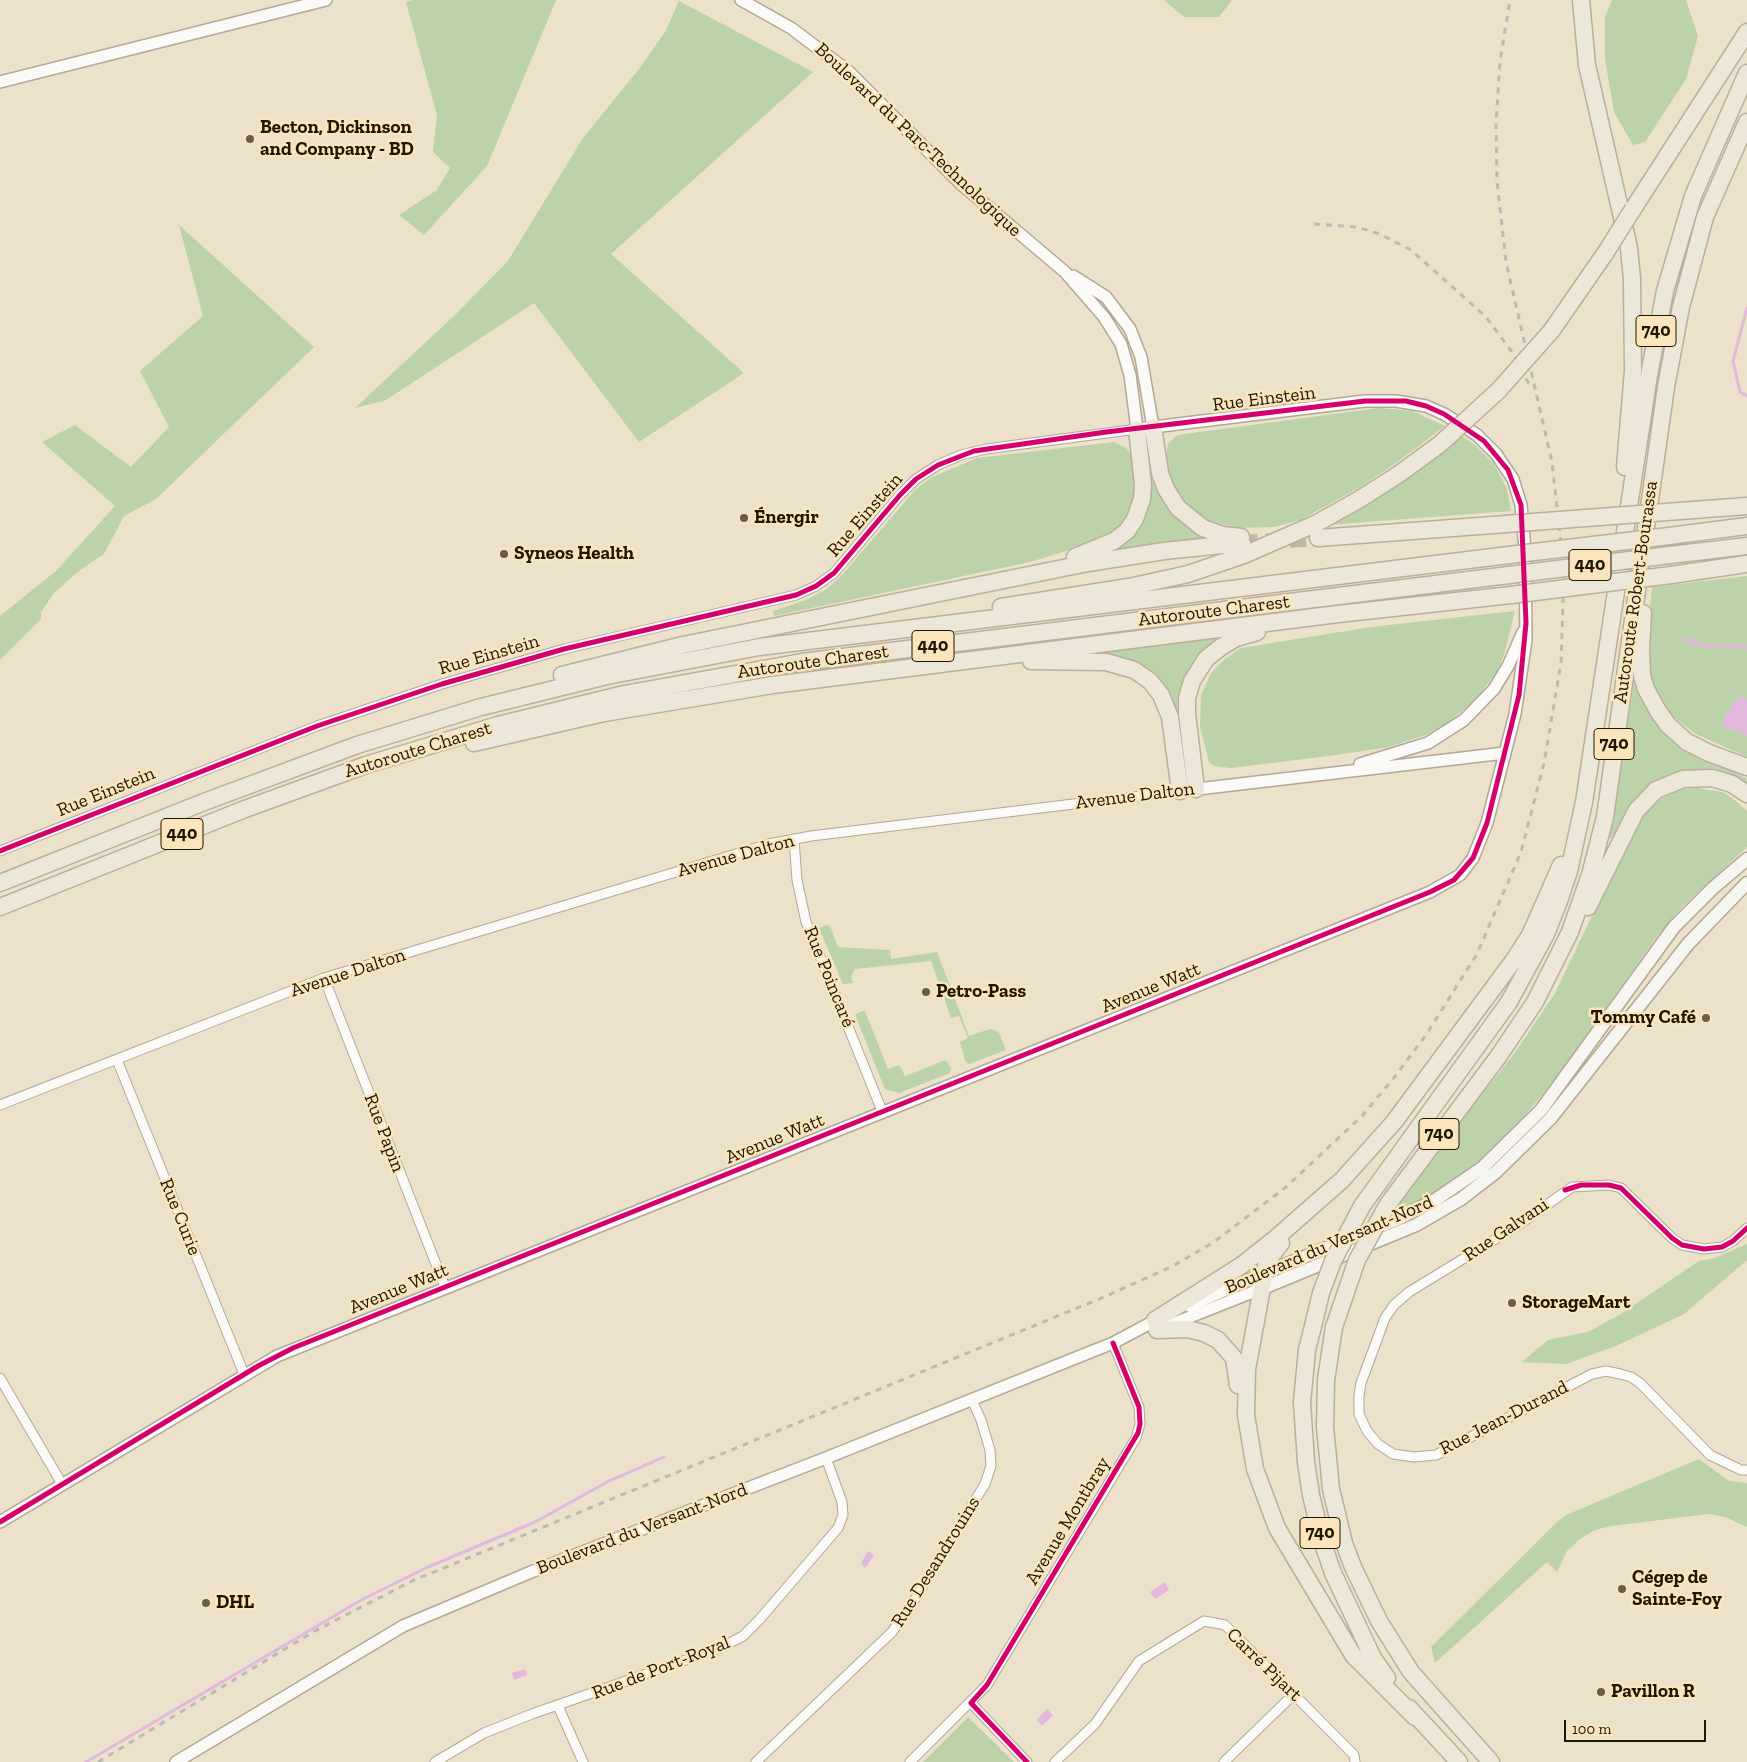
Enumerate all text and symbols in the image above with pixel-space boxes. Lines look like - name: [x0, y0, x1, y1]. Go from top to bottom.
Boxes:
- street label: Boulevard du Parc-Technologique: [810, 38, 1026, 242]
- place label: Becton, Dickinson and Company - BD: [260, 117, 414, 161]
- marker: Becton, Dickinson and Company - BD: [244, 133, 256, 145]
- road number: 740: [1636, 316, 1676, 346]
- street label: Rue Einstein: [1211, 381, 1317, 417]
- street label: Rue Einstein: [822, 468, 908, 562]
- street label: Autoroute Robert-Bourassa: [1609, 479, 1663, 705]
- place label: Énergir: [754, 507, 819, 529]
- marker: Énergir: [738, 512, 750, 524]
- place label: Syneos Health: [514, 543, 634, 565]
- marker: Syneos Health: [498, 548, 510, 560]
- road number: 440: [1569, 550, 1611, 580]
- street label: Autoroute Charest: [1137, 590, 1291, 632]
- street label: Rue Einstein: [436, 630, 542, 680]
- road number: 440: [912, 630, 954, 661]
- street label: Autoroute Charest: [736, 640, 890, 684]
- street label: Autoroute Charest: [342, 717, 494, 783]
- road number: 740: [1594, 729, 1634, 760]
- street label: Rue Einstein: [54, 762, 158, 822]
- street label: Avenue Dalton: [1074, 777, 1196, 815]
- road number: 440: [161, 819, 203, 850]
- street label: Avenue Dalton: [675, 829, 797, 883]
- street label: Rue Poincaré: [798, 923, 860, 1031]
- street label: Avenue Dalton: [288, 944, 408, 1002]
- street label: Avenue Watt: [1098, 958, 1204, 1018]
- place label: Petro-Pass: [936, 981, 1026, 1003]
- marker: Petro-Pass: [920, 986, 932, 998]
- place label: Tommy Café: [1591, 1007, 1696, 1029]
- marker: Tommy Café: [1700, 1012, 1712, 1024]
- street label: Rue Papin: [359, 1091, 409, 1175]
- street label: Avenue Watt: [722, 1109, 828, 1169]
- road number: 740: [1419, 1118, 1459, 1150]
- street label: Rue Curie: [154, 1175, 206, 1259]
- street label: Boulevard du Versant-Nord: [1222, 1191, 1436, 1299]
- street label: Rue Galvani: [1459, 1193, 1553, 1267]
- street label: Avenue Watt: [346, 1259, 452, 1319]
- place label: StorageMart: [1522, 1292, 1630, 1314]
- marker: StorageMart: [1506, 1297, 1518, 1309]
- street label: Rue Jean-Durand: [1436, 1376, 1572, 1460]
- street label: Avenue Montbray: [1021, 1453, 1115, 1589]
- street label: Boulevard du Versant-Nord: [533, 1478, 751, 1580]
- street label: Rue Desandrouins: [887, 1492, 985, 1632]
- road number: 740: [1300, 1518, 1340, 1549]
- place label: Cégep de Sainte-Foy: [1632, 1567, 1722, 1611]
- marker: Cégep de Sainte-Foy: [1616, 1583, 1628, 1595]
- place label: DHL: [216, 1592, 254, 1614]
- marker: DHL: [200, 1597, 212, 1609]
- street label: Carré Pijart: [1222, 1623, 1306, 1707]
- street label: Rue de Port-Royal: [589, 1631, 733, 1705]
- place label: Pavillon R: [1611, 1681, 1695, 1703]
- marker: Pavillon R: [1595, 1686, 1607, 1698]
- scale bar: [1567, 1710, 1710, 1742]
- text: 100 m: [1572, 1720, 1611, 1738]

